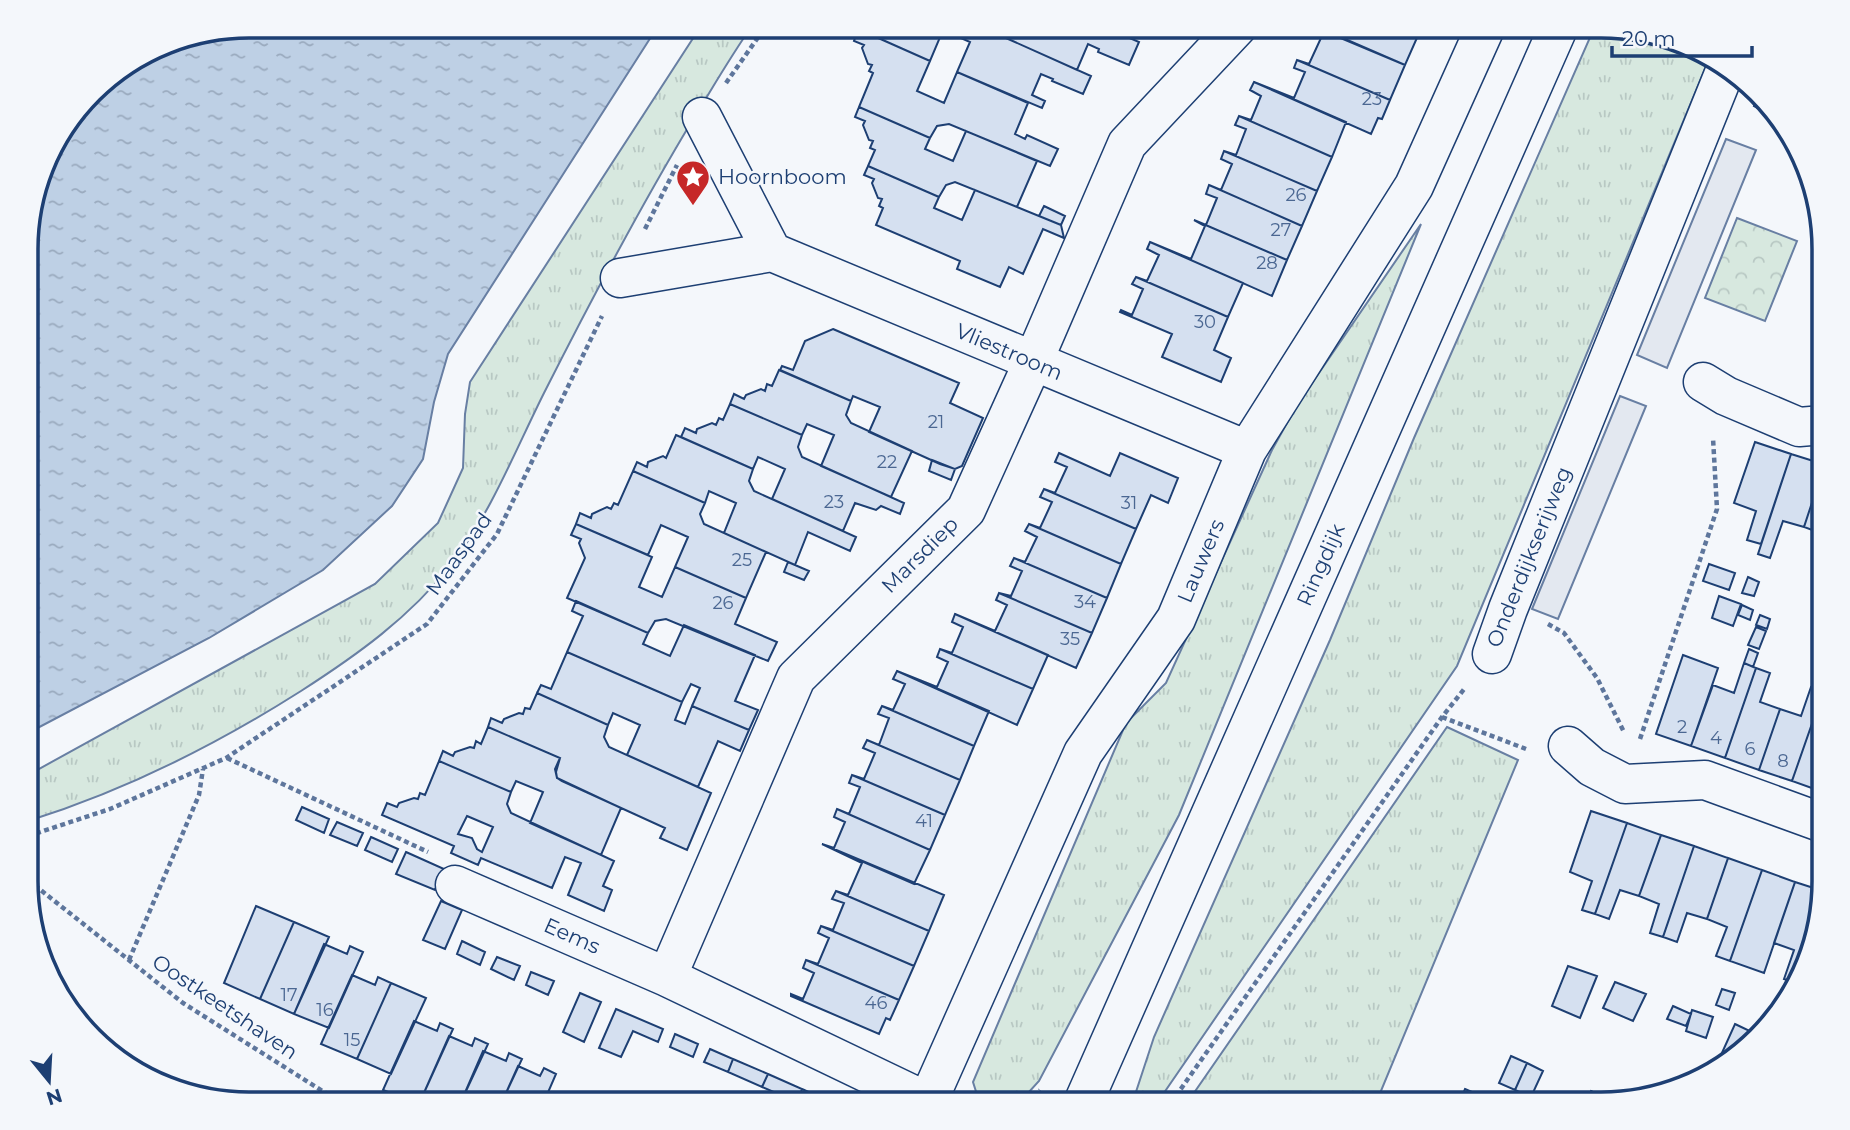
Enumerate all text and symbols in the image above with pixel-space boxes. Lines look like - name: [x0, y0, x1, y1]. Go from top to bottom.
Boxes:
- scale bar: [1612, 14, 1752, 58]
- text: 20 m: [1622, 26, 1676, 51]
- house number: 23: [1362, 88, 1382, 110]
- place icon: Hoornboom: [674, 158, 712, 207]
- place label: Hoornboom: [718, 164, 847, 189]
- house number: 26: [1285, 184, 1307, 206]
- house number: 27: [1271, 219, 1291, 241]
- house number: 28: [1256, 252, 1278, 274]
- house number: 30: [1194, 311, 1216, 333]
- street label: Vliestroom: [952, 318, 1066, 385]
- house number: 21: [928, 411, 944, 433]
- house number: 22: [877, 451, 897, 473]
- street label: Onderdijkserijweg: [1481, 463, 1576, 651]
- house number: 23: [824, 491, 844, 513]
- house number: 31: [1121, 492, 1137, 514]
- street label: Maaspad: [420, 508, 497, 600]
- street label: Marsdiep: [876, 511, 963, 598]
- street label: Lauwers: [1172, 515, 1229, 606]
- street label: Ringdijk: [1291, 519, 1350, 610]
- house number: 25: [732, 549, 752, 571]
- house number: 34: [1074, 591, 1096, 613]
- house number: 26: [712, 592, 734, 614]
- house number: 35: [1060, 628, 1080, 650]
- house number: 2: [1677, 716, 1687, 738]
- house number: 4: [1710, 727, 1722, 749]
- house number: 6: [1745, 738, 1756, 760]
- house number: 8: [1777, 750, 1789, 772]
- house number: 41: [915, 810, 933, 832]
- street label: Eems: [540, 912, 604, 959]
- street label: Oostkeetshaven: [148, 949, 303, 1065]
- house number: 17: [280, 984, 298, 1006]
- house number: 46: [865, 992, 887, 1014]
- house number: 16: [316, 999, 334, 1021]
- house number: 15: [344, 1029, 360, 1051]
- north arrow: [14, 1046, 84, 1116]
- text: N: [43, 1083, 65, 1110]

